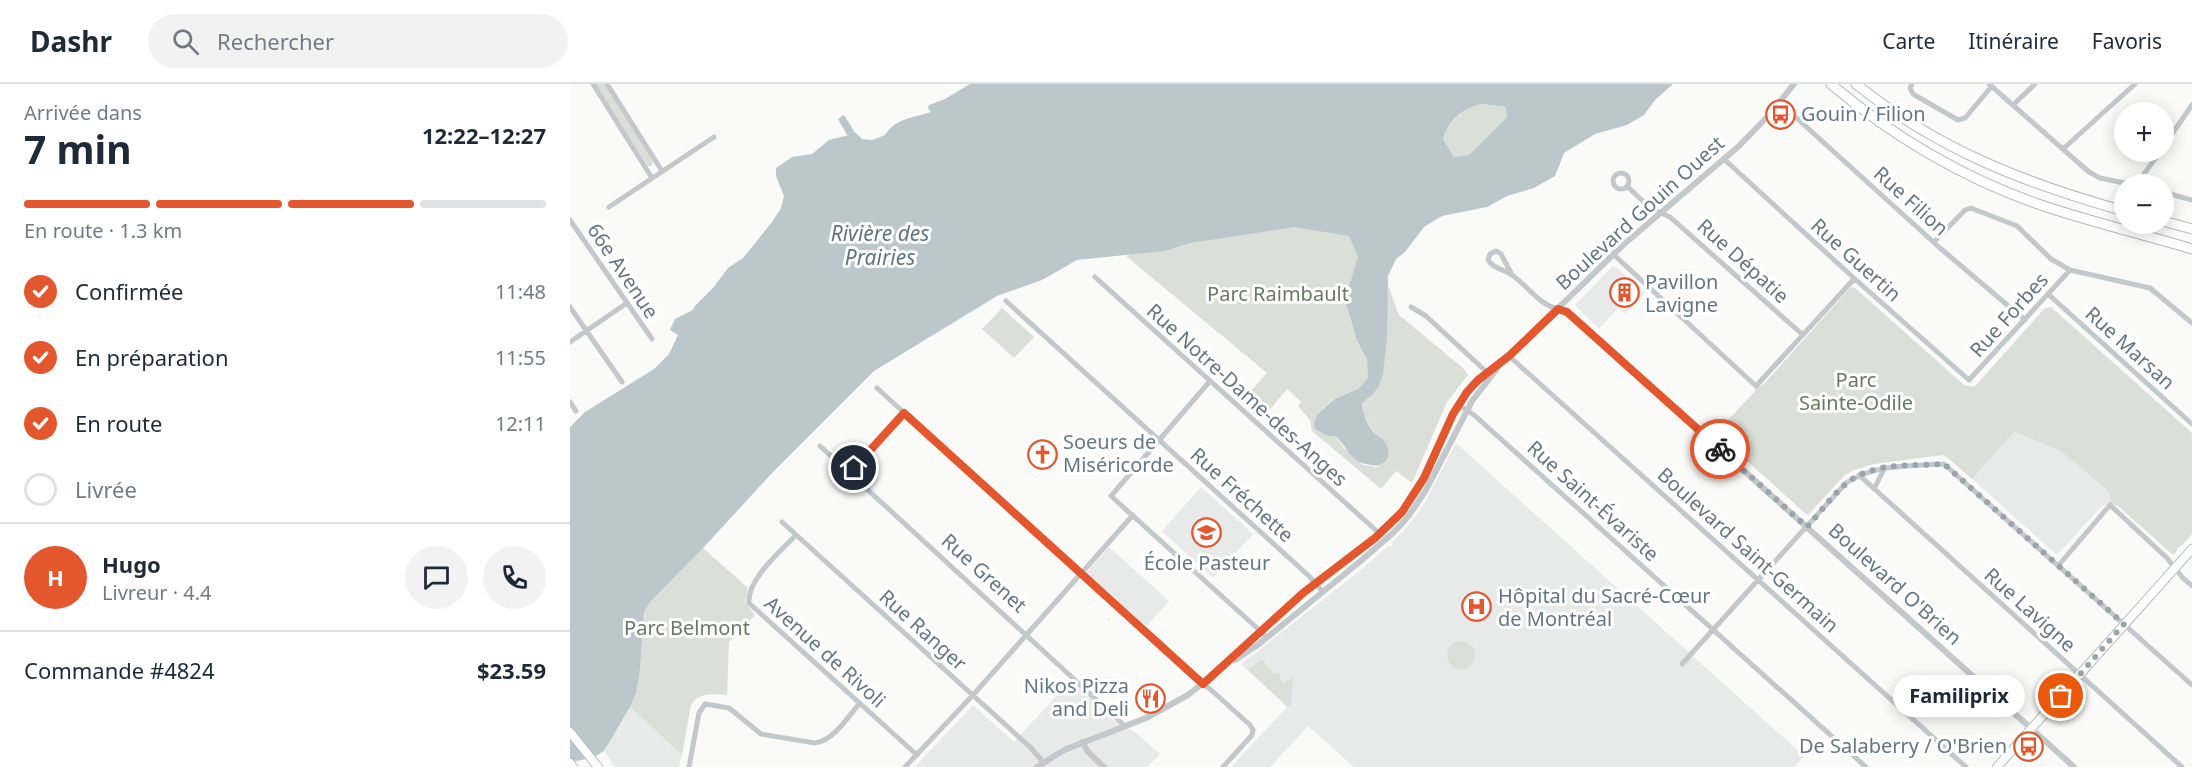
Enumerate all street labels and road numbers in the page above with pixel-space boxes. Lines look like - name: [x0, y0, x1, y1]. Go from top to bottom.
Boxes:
- street label: Boulevard Gouin Ouest: [1550, 130, 1730, 296]
- street label: Rue Filion: [1868, 160, 1954, 241]
- street label: Rue Dépatie: [1692, 212, 1795, 309]
- street label: Rue Guertin: [1806, 212, 1907, 307]
- street label: 66e Avenue: [582, 218, 665, 324]
- street label: Rue Forbes: [1963, 267, 2054, 363]
- street label: Rue Notre-Dame-des-Anges: [1141, 297, 1354, 492]
- street label: Rue Marsan: [2080, 300, 2181, 395]
- street label: Rue Saint-Évariste: [1522, 434, 1665, 567]
- street label: Rue Fréchette: [1185, 441, 1300, 548]
- street label: Boulevard Saint-Germain: [1652, 461, 1845, 638]
- street label: Boulevard O'Brien: [1823, 517, 1968, 651]
- street label: Rue Grenet: [936, 527, 1033, 618]
- street label: Rue Lavigne: [1979, 561, 2082, 658]
- street label: Rue Ranger: [874, 583, 973, 676]
- street label: Avenue de Rivoli: [759, 590, 892, 713]

